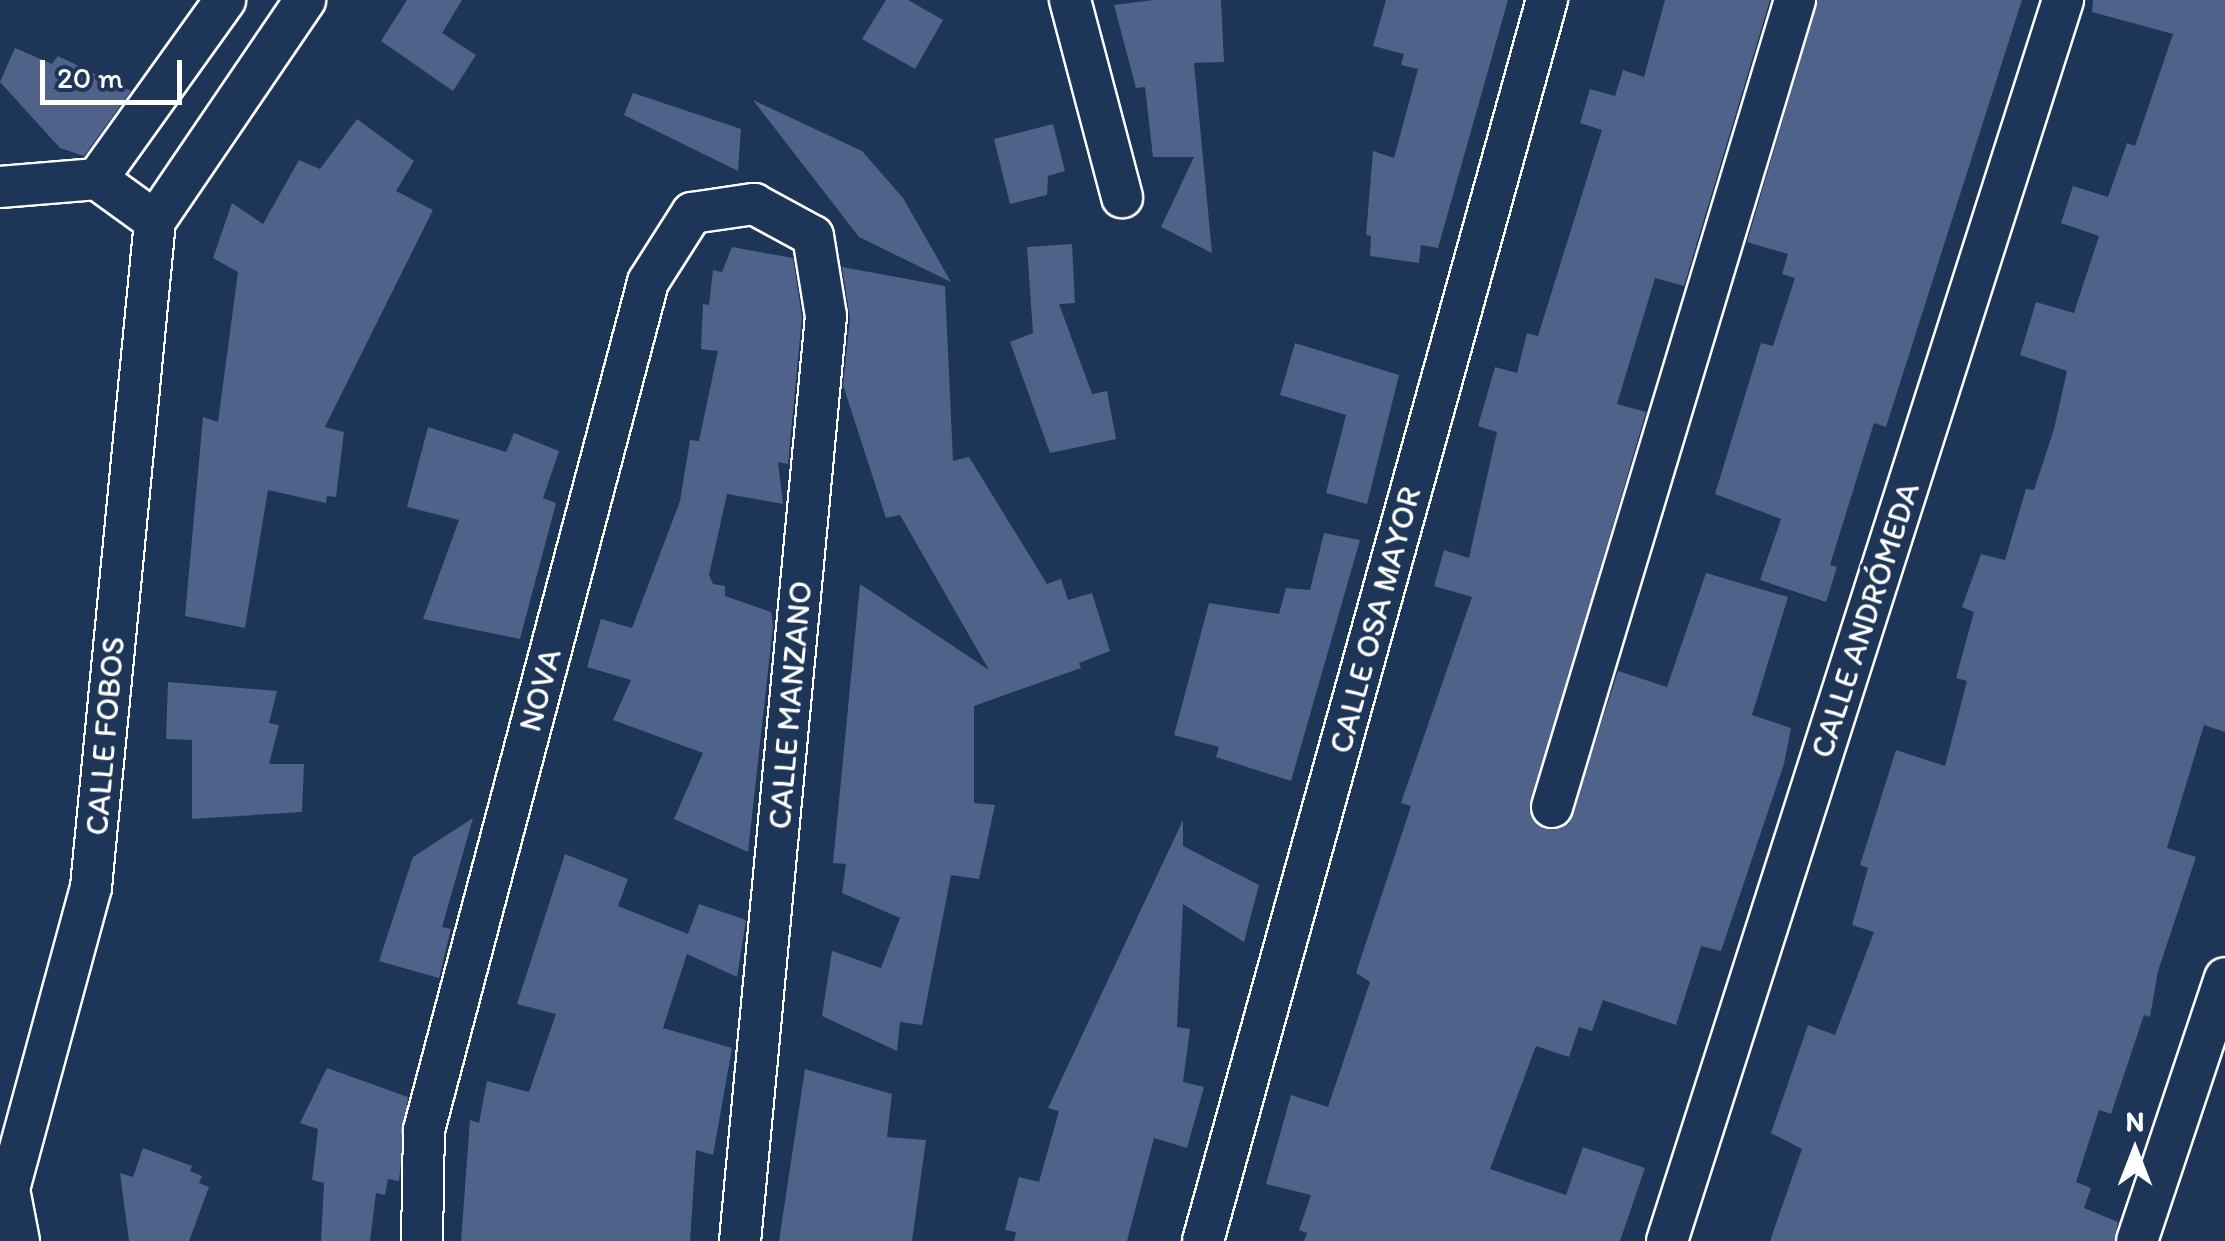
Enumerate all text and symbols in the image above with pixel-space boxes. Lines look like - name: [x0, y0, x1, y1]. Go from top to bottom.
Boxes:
- scale bar: [45, 40, 188, 102]
- text: 20 m: [57, 59, 123, 96]
- street label: CALLE ANDRÓMEDA: [1802, 477, 1928, 763]
- street label: CALLE OSA MAYOR: [1321, 483, 1429, 757]
- street label: CALLE MANZANO: [760, 579, 820, 831]
- street label: CALLE FOBOS: [77, 635, 133, 837]
- street label: NOVA: [511, 644, 569, 736]
- north arrow: [2085, 1101, 2185, 1201]
- text: N: [2126, 1104, 2144, 1138]

